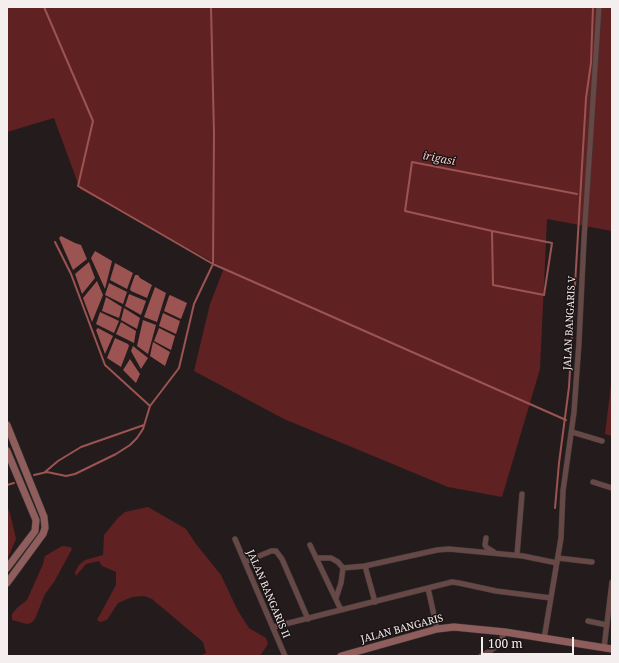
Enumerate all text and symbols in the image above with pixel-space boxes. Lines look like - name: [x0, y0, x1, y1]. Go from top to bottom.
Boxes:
- water label: irigasi: [422, 149, 456, 169]
- street label: JALAN BANGARIS V: [562, 276, 578, 370]
- street label: JALAN BANGARIS II: [244, 548, 292, 640]
- street label: JALAN BANGARIS: [359, 612, 445, 646]
- scale bar: [483, 629, 576, 655]
- text: 100 m: [488, 635, 523, 652]

